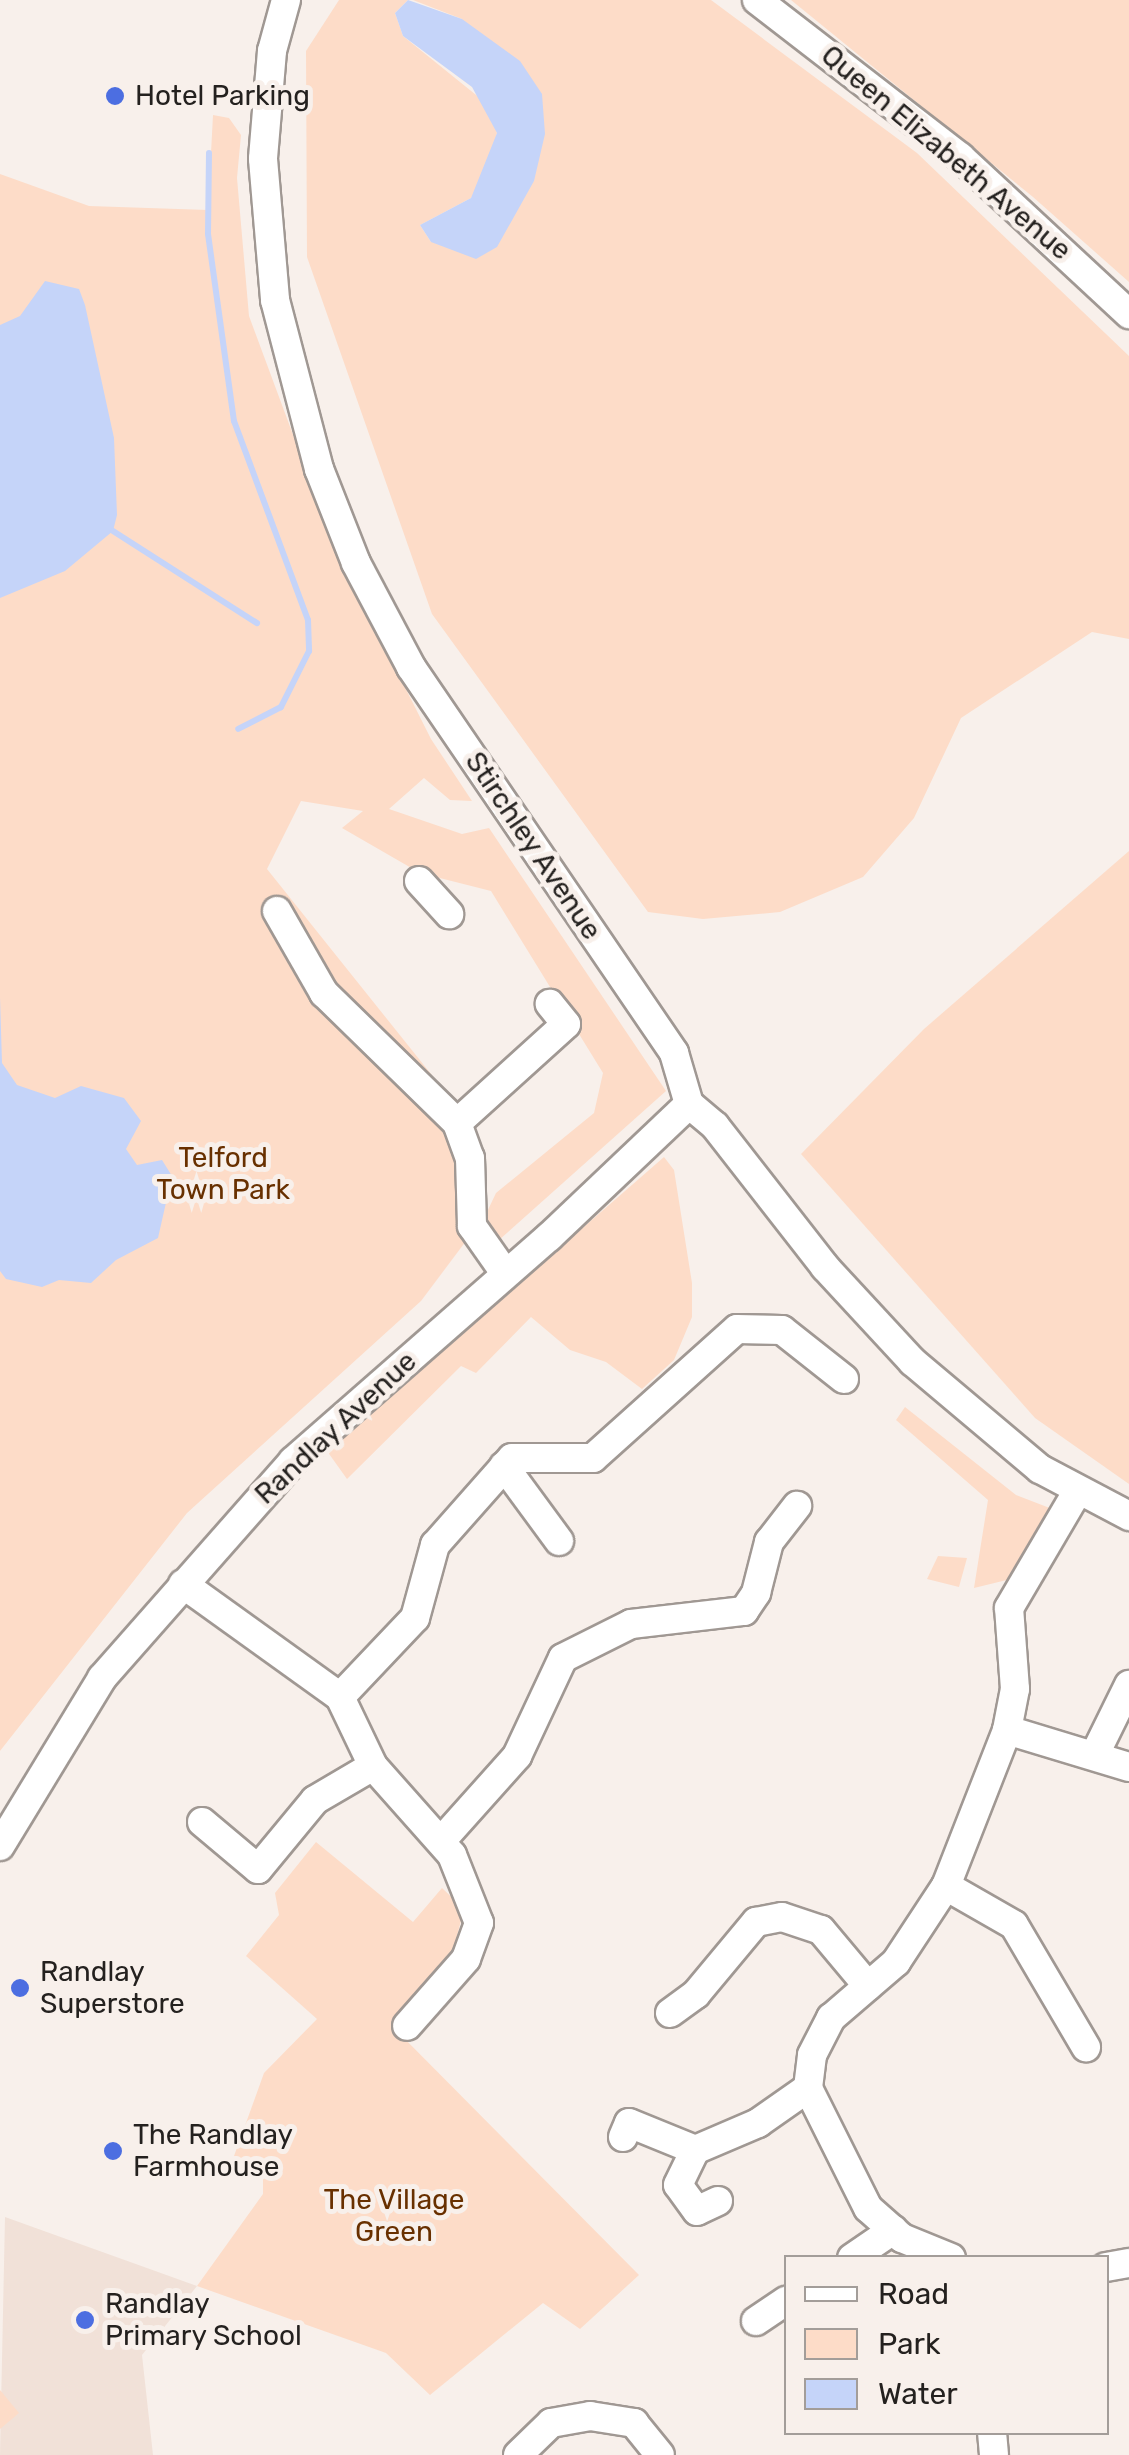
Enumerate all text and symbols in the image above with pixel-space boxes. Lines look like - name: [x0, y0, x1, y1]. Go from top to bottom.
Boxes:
- street label: Queen Elizabeth Avenue: [814, 38, 1078, 268]
- place label: Hotel Parking: [135, 79, 310, 113]
- marker: Hotel Parking: [104, 85, 126, 107]
- street label: Stirchley Avenue: [457, 745, 609, 947]
- park label: Telford Town Park: [156, 1141, 290, 1207]
- street label: Randlay Avenue: [248, 1344, 424, 1512]
- place label: Randlay Superstore: [40, 1955, 185, 2021]
- marker: Randlay Superstore: [9, 1977, 31, 1999]
- place label: The Randlay Farmhouse: [133, 2118, 293, 2184]
- marker: The Randlay Farmhouse: [102, 2140, 124, 2162]
- park label: The Village Green: [323, 2183, 465, 2249]
- legend: [784, 2255, 1109, 2435]
- text: Road: [878, 2276, 949, 2312]
- place label: Randlay Primary School: [105, 2287, 303, 2353]
- marker: Randlay Primary School: [74, 2309, 96, 2331]
- text: Park: [878, 2326, 940, 2362]
- text: Water: [878, 2376, 958, 2412]

